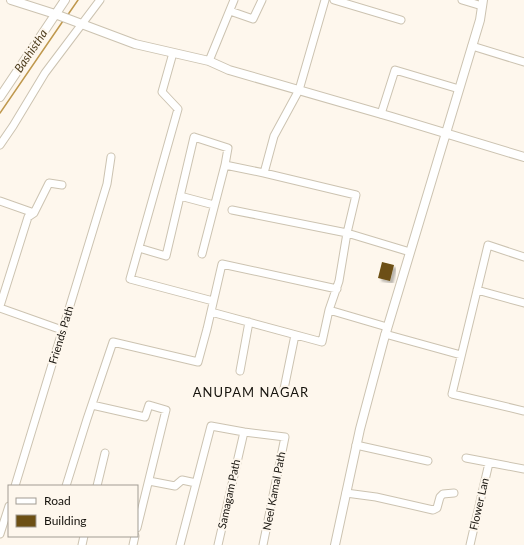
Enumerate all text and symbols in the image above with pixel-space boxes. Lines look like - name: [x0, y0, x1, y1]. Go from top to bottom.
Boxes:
- water label: Bashistha: [11, 26, 50, 75]
- street label: Friends Path: [46, 304, 76, 365]
- district label: ANUPAM NAGAR: [193, 384, 309, 400]
- street label: Neel Kamal Path: [260, 450, 288, 531]
- street label: Samagam Path: [215, 458, 242, 530]
- street label: Flower Lan: [466, 477, 491, 531]
- legend: [8, 485, 138, 537]
- text: Road: [44, 493, 71, 508]
- text: Building: [44, 513, 87, 528]

